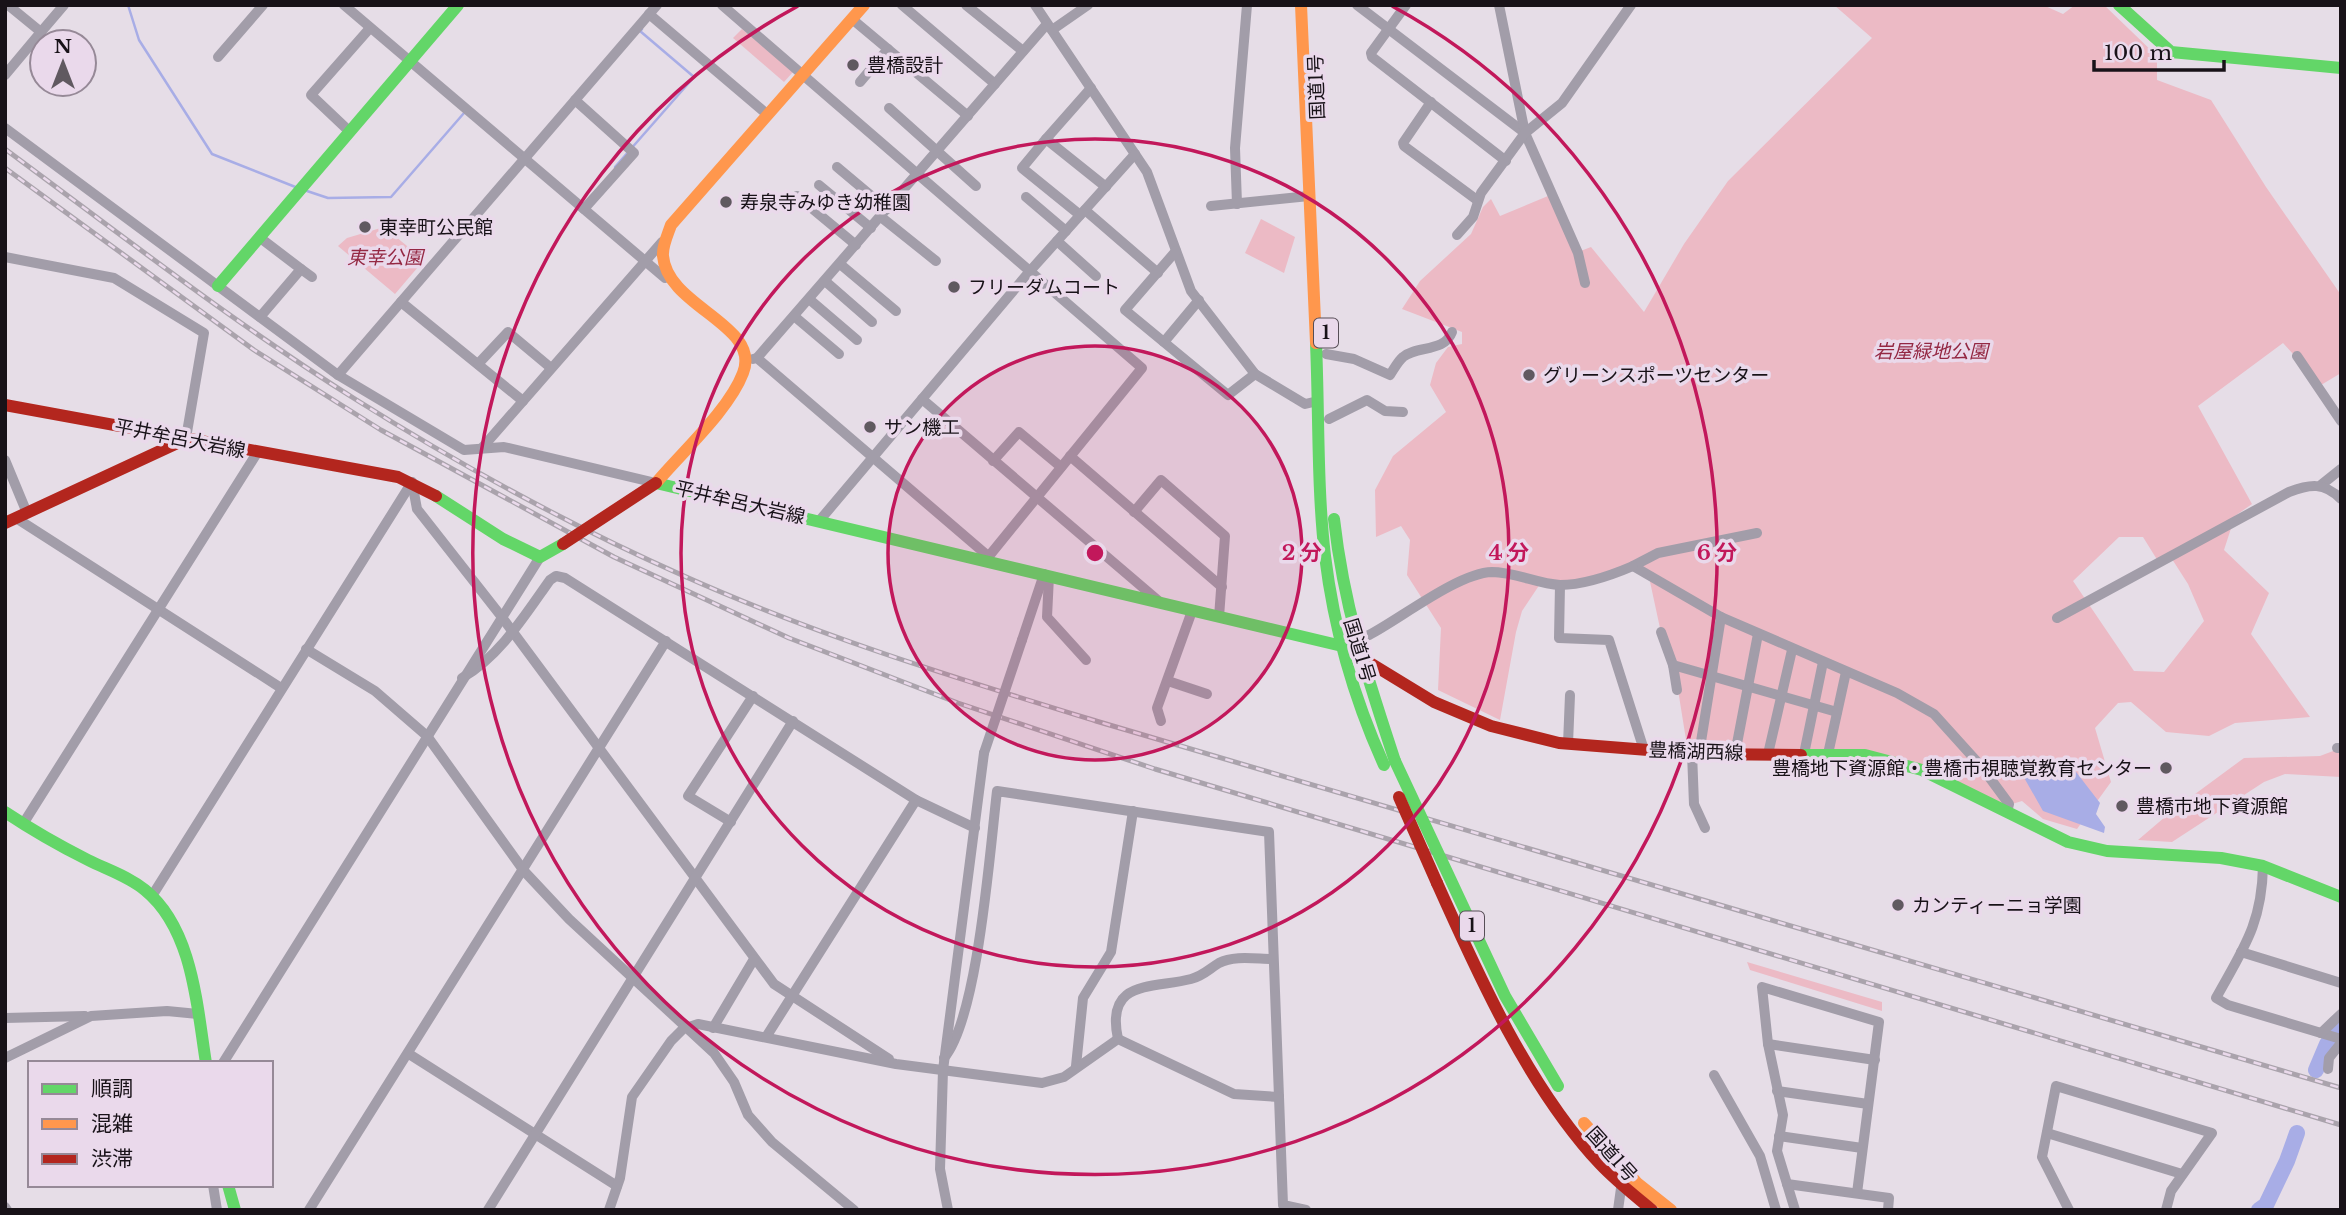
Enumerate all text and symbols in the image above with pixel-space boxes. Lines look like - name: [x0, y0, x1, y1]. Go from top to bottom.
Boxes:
- north arrow: [28, 28, 98, 98]
- scale bar: [2094, 28, 2224, 72]
- text: N: [54, 35, 72, 58]
- text: 100 m: [2104, 40, 2172, 66]
- place label: 豊橋設計: [867, 54, 943, 77]
- street label: 国道1号: [1304, 54, 1329, 120]
- marker: 豊橋設計: [845, 57, 861, 73]
- place label: 寿泉寺みゆき幼稚園: [740, 191, 911, 214]
- marker: 寿泉寺みゆき幼稚園: [718, 194, 734, 210]
- place label: 東幸町公民館: [379, 216, 493, 239]
- marker: 東幸町公民館: [357, 219, 373, 235]
- park label: 東幸公園: [347, 246, 426, 269]
- place label: フリーダムコート: [968, 276, 1120, 299]
- marker: フリーダムコート: [946, 279, 962, 295]
- road number: 1: [1314, 318, 1338, 348]
- park label: 岩屋緑地公園: [1874, 340, 1991, 363]
- place label: グリーンスポーツセンター: [1543, 364, 1769, 387]
- marker: グリーンスポーツセンター: [1521, 367, 1537, 383]
- street label: 平井牟呂大岩線: [112, 415, 247, 462]
- place label: サン機工: [884, 416, 960, 439]
- marker: サン機工: [862, 419, 878, 435]
- street label: 平井牟呂大岩線: [672, 476, 807, 529]
- text: 2 分: [1282, 540, 1322, 566]
- text: 4 分: [1489, 540, 1529, 566]
- text: 6 分: [1697, 540, 1737, 566]
- centre of rings: [1083, 541, 1107, 565]
- street label: 国道1号: [1339, 615, 1380, 685]
- street label: 豊橋湖西線: [1648, 738, 1744, 765]
- place label: 豊橋地下資源館・豊橋市視聴覚教育センター: [1772, 757, 2152, 780]
- marker: 豊橋地下資源館・豊橋市視聴覚教育センター: [2158, 760, 2174, 776]
- place label: 豊橋市地下資源館: [2136, 795, 2288, 818]
- marker: 豊橋市地下資源館: [2114, 798, 2130, 814]
- place label: カンティーニョ学園: [1912, 894, 2082, 917]
- marker: カンティーニョ学園: [1890, 897, 1906, 913]
- road number: 1: [1460, 911, 1484, 940]
- legend: [28, 1061, 273, 1187]
- text: 順調: [91, 1076, 133, 1102]
- text: 混雑: [91, 1111, 133, 1137]
- street label: 国道1号: [1581, 1122, 1642, 1186]
- text: 渋滞: [91, 1146, 133, 1172]

